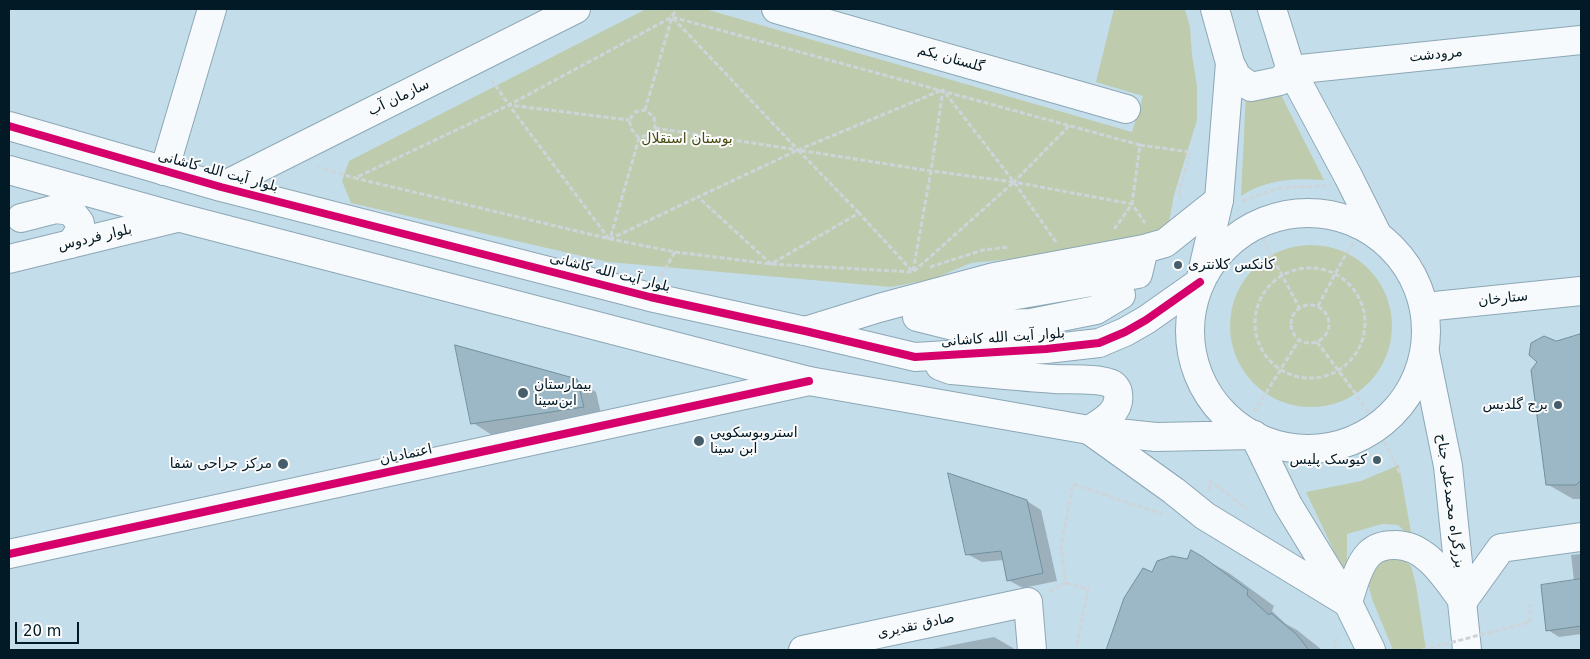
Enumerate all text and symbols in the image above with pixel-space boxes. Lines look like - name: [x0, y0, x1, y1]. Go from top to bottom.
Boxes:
- street label: گلستان یکم: [916, 42, 986, 76]
- street label: مرودشت: [1408, 44, 1464, 66]
- street label: سازمان آب: [366, 76, 432, 120]
- park label: بوستان استقلال: [641, 131, 733, 147]
- street label: بلوار آیت الله کاشانی: [156, 148, 280, 196]
- street label: بلوار فردوس: [56, 221, 134, 255]
- street label: بلوار آیت الله کاشانی: [548, 250, 672, 296]
- place label: کانکس کلانتری: [1188, 257, 1275, 273]
- marker: کانکس کلانتری: [1172, 259, 1184, 271]
- street label: ستارخان: [1477, 288, 1529, 310]
- street label: بلوار آیت الله کاشانی: [941, 325, 1065, 351]
- place label: بیمارستان ابن‌سینا: [534, 377, 592, 410]
- marker: بیمارستان ابن‌سینا: [516, 386, 530, 400]
- place label: برج گلدیس: [1482, 397, 1548, 413]
- marker: برج گلدیس: [1552, 399, 1564, 411]
- place label: استروبوسکوپی ابن سینا: [710, 425, 798, 458]
- street label: بزرگراه محمدعلی جناح: [1432, 433, 1468, 569]
- marker: استروبوسکوپی ابن سینا: [692, 434, 706, 448]
- street label: اعتمادیان: [378, 441, 434, 469]
- place label: کیوسک پلیس: [1290, 452, 1367, 468]
- marker: کیوسک پلیس: [1371, 454, 1383, 466]
- place label: مرکز جراحی شفا: [170, 456, 272, 472]
- marker: مرکز جراحی شفا: [276, 457, 290, 471]
- street label: صادق تقدیری: [876, 610, 956, 642]
- scale bar: [18, 612, 81, 644]
- text: 20 m: [23, 622, 61, 640]

